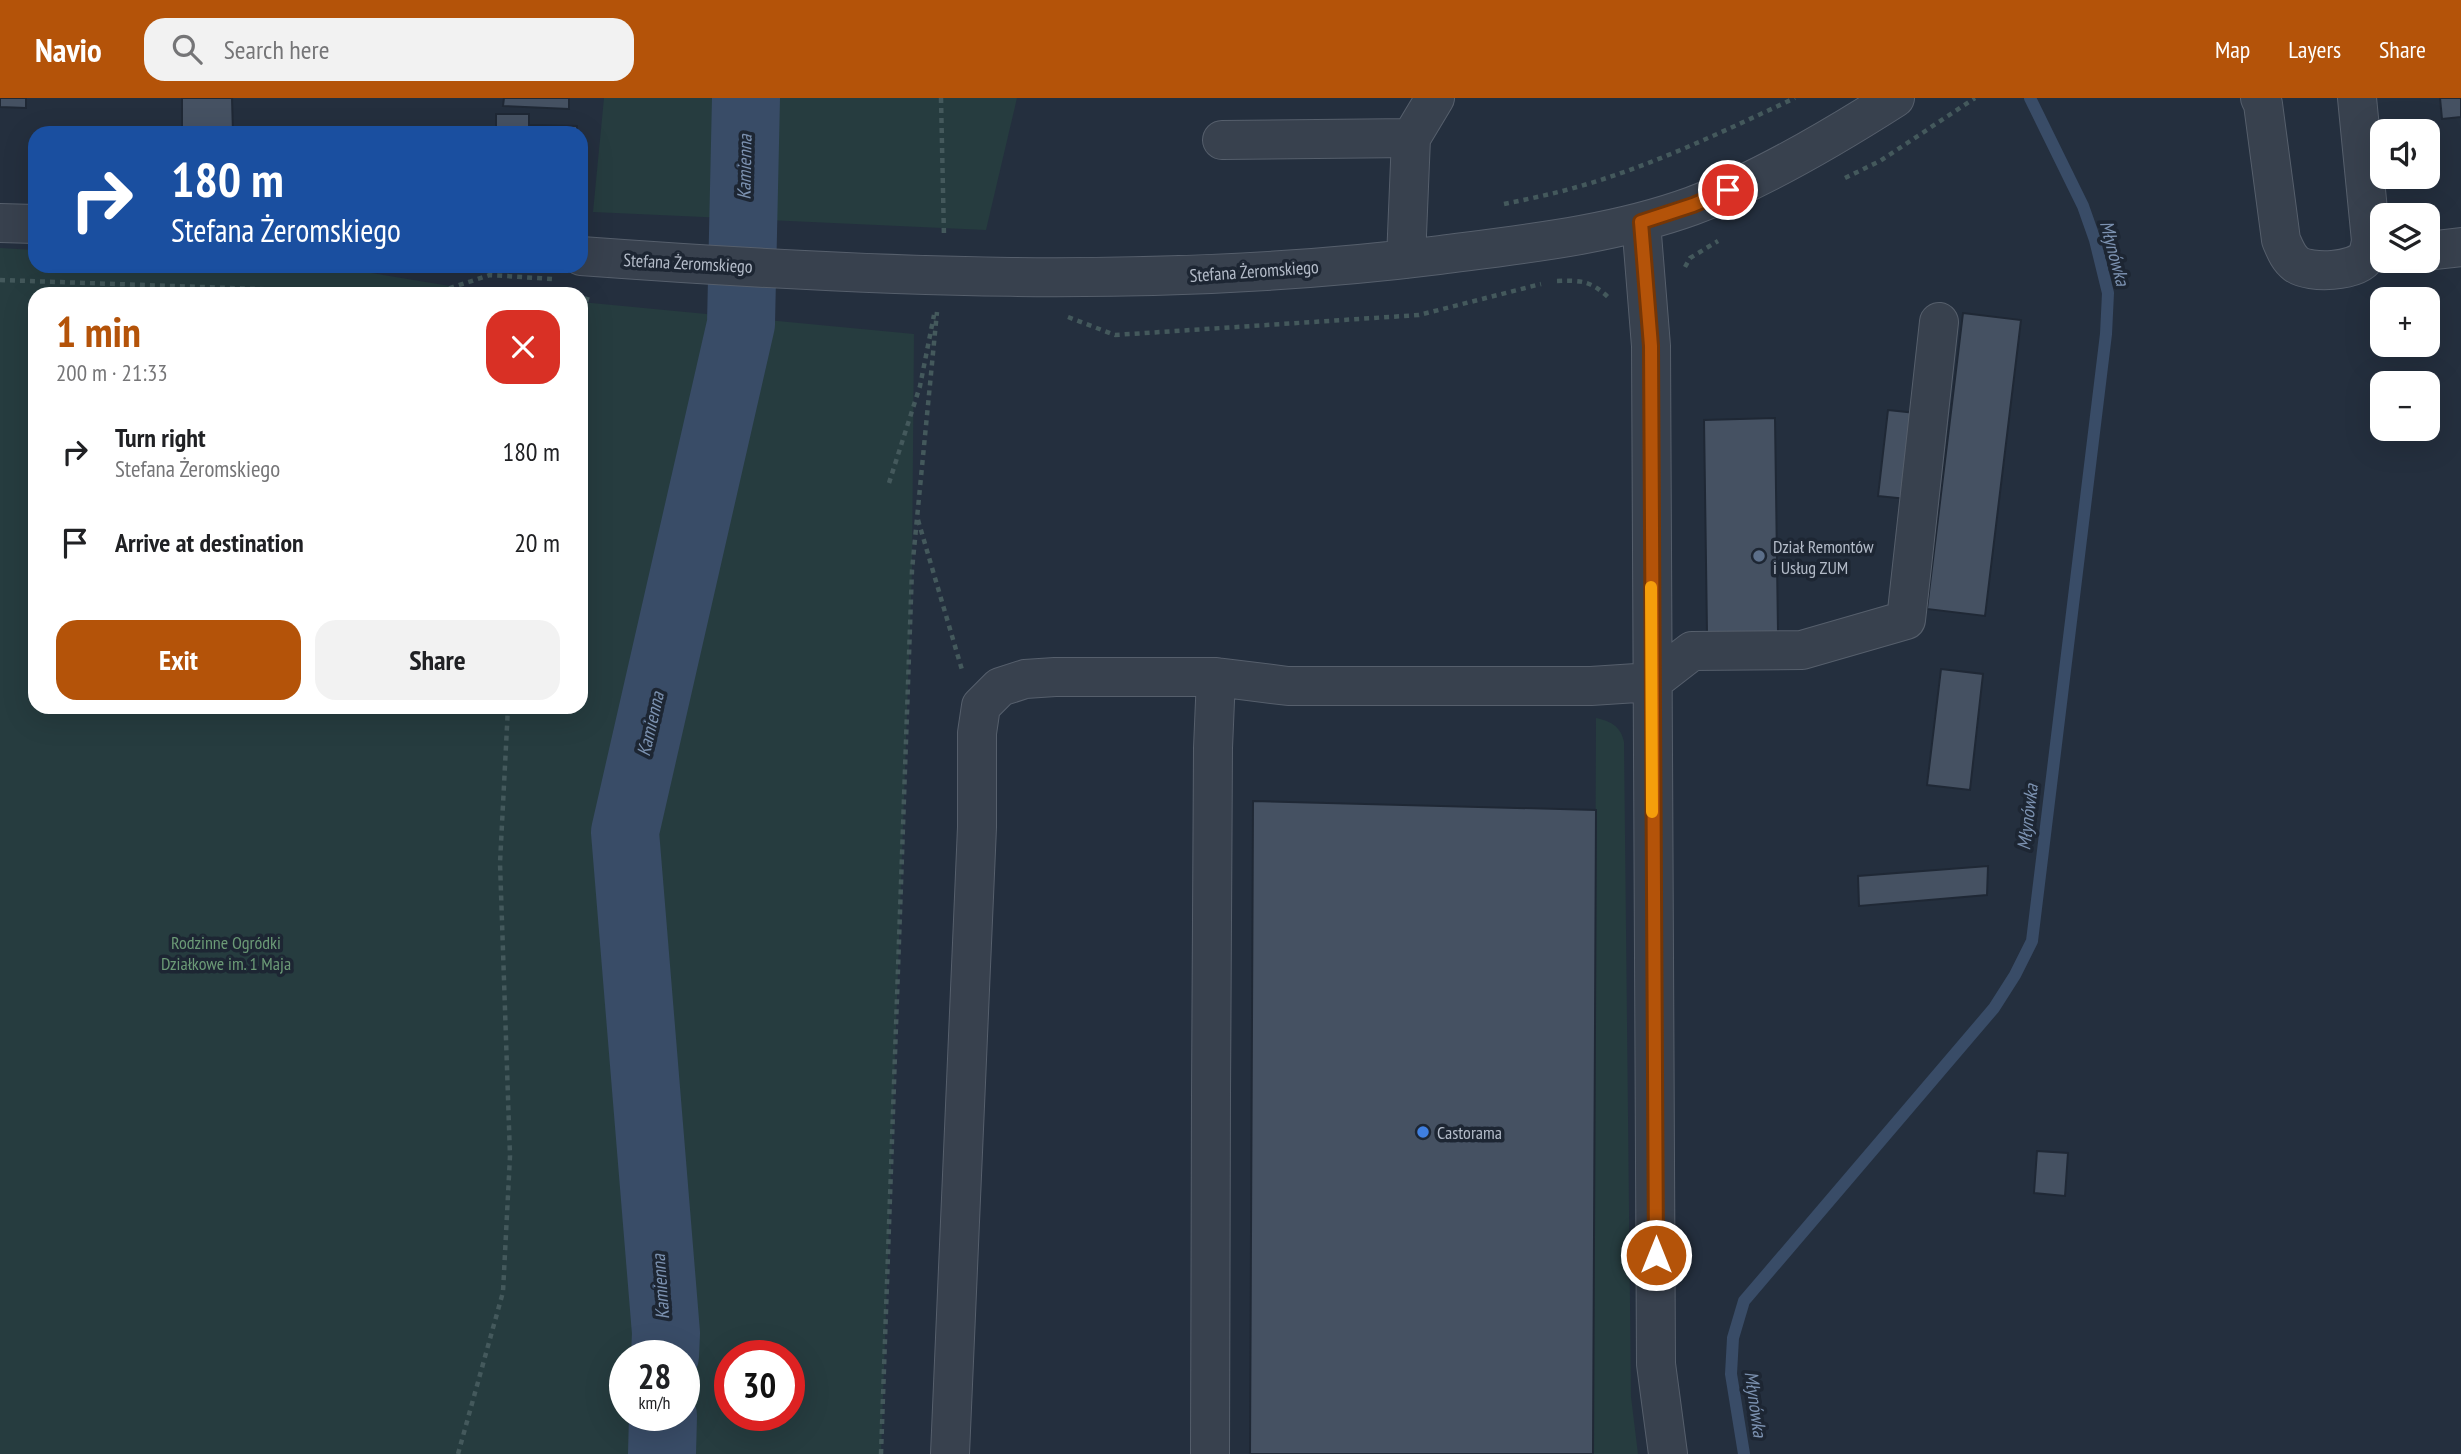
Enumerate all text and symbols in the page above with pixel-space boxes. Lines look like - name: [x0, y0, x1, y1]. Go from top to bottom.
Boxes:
- search box: [144, 18, 634, 81]
- text: Navio: [35, 28, 102, 71]
- icon: search: [168, 30, 206, 68]
- text: Search here: [224, 33, 329, 66]
- text: Map: [2215, 34, 2250, 65]
- text: Layers: [2288, 34, 2341, 65]
- text: Share: [2379, 34, 2426, 65]
- map controls: [2370, 119, 2440, 441]
- button: sound: [2370, 119, 2440, 189]
- water label: Kamienna: [731, 133, 757, 200]
- text: 180 m: [171, 147, 284, 211]
- icon: right: [56, 154, 147, 245]
- pin: [1698, 160, 1758, 220]
- icon: arrive: [1709, 171, 1747, 209]
- button: layers: [2370, 203, 2440, 273]
- text: Stefana Żeromskiego: [171, 209, 401, 251]
- water label: Młynówka: [2095, 218, 2136, 289]
- street label: Stefana Żeromskiego: [623, 248, 753, 278]
- street label: Stefana Żeromskiego: [1189, 255, 1320, 287]
- button: +: [2370, 287, 2440, 357]
- text: 1 min: [56, 304, 141, 359]
- button: close: [486, 310, 560, 384]
- text: 200 m · 21:33: [56, 358, 168, 387]
- button: −: [2370, 371, 2440, 441]
- text: Turn right: [115, 421, 206, 454]
- icon: right: [56, 433, 94, 471]
- text: 180 m: [502, 435, 560, 468]
- text: Stefana Żeromskiego: [115, 454, 280, 483]
- icon: arrive: [56, 524, 94, 562]
- text: Arrive at destination: [115, 526, 304, 559]
- text: 20 m: [514, 526, 560, 559]
- place label: Dział Remontów i Usług ZUM: [1773, 535, 1874, 579]
- marker: Dział Remontów i Usług ZUM: [1751, 548, 1767, 564]
- button: Exit: [56, 620, 301, 700]
- button: Share: [315, 620, 560, 700]
- water label: Kamienna: [631, 688, 669, 758]
- water label: Młynówka: [2011, 781, 2043, 851]
- park label: Rodzinne Ogródki Działkowe im. 1 Maja: [161, 931, 291, 975]
- place label: Castorama: [1437, 1121, 1502, 1144]
- marker: Castorama: [1415, 1124, 1431, 1140]
- position arrow: [1619, 1218, 1693, 1292]
- water label: Kamienna: [646, 1252, 674, 1320]
- speed limit sign: 30: [714, 1340, 805, 1431]
- text: 28: [638, 1353, 671, 1399]
- water label: Młynówka: [1740, 1370, 1773, 1440]
- text: km/h: [639, 1391, 670, 1414]

